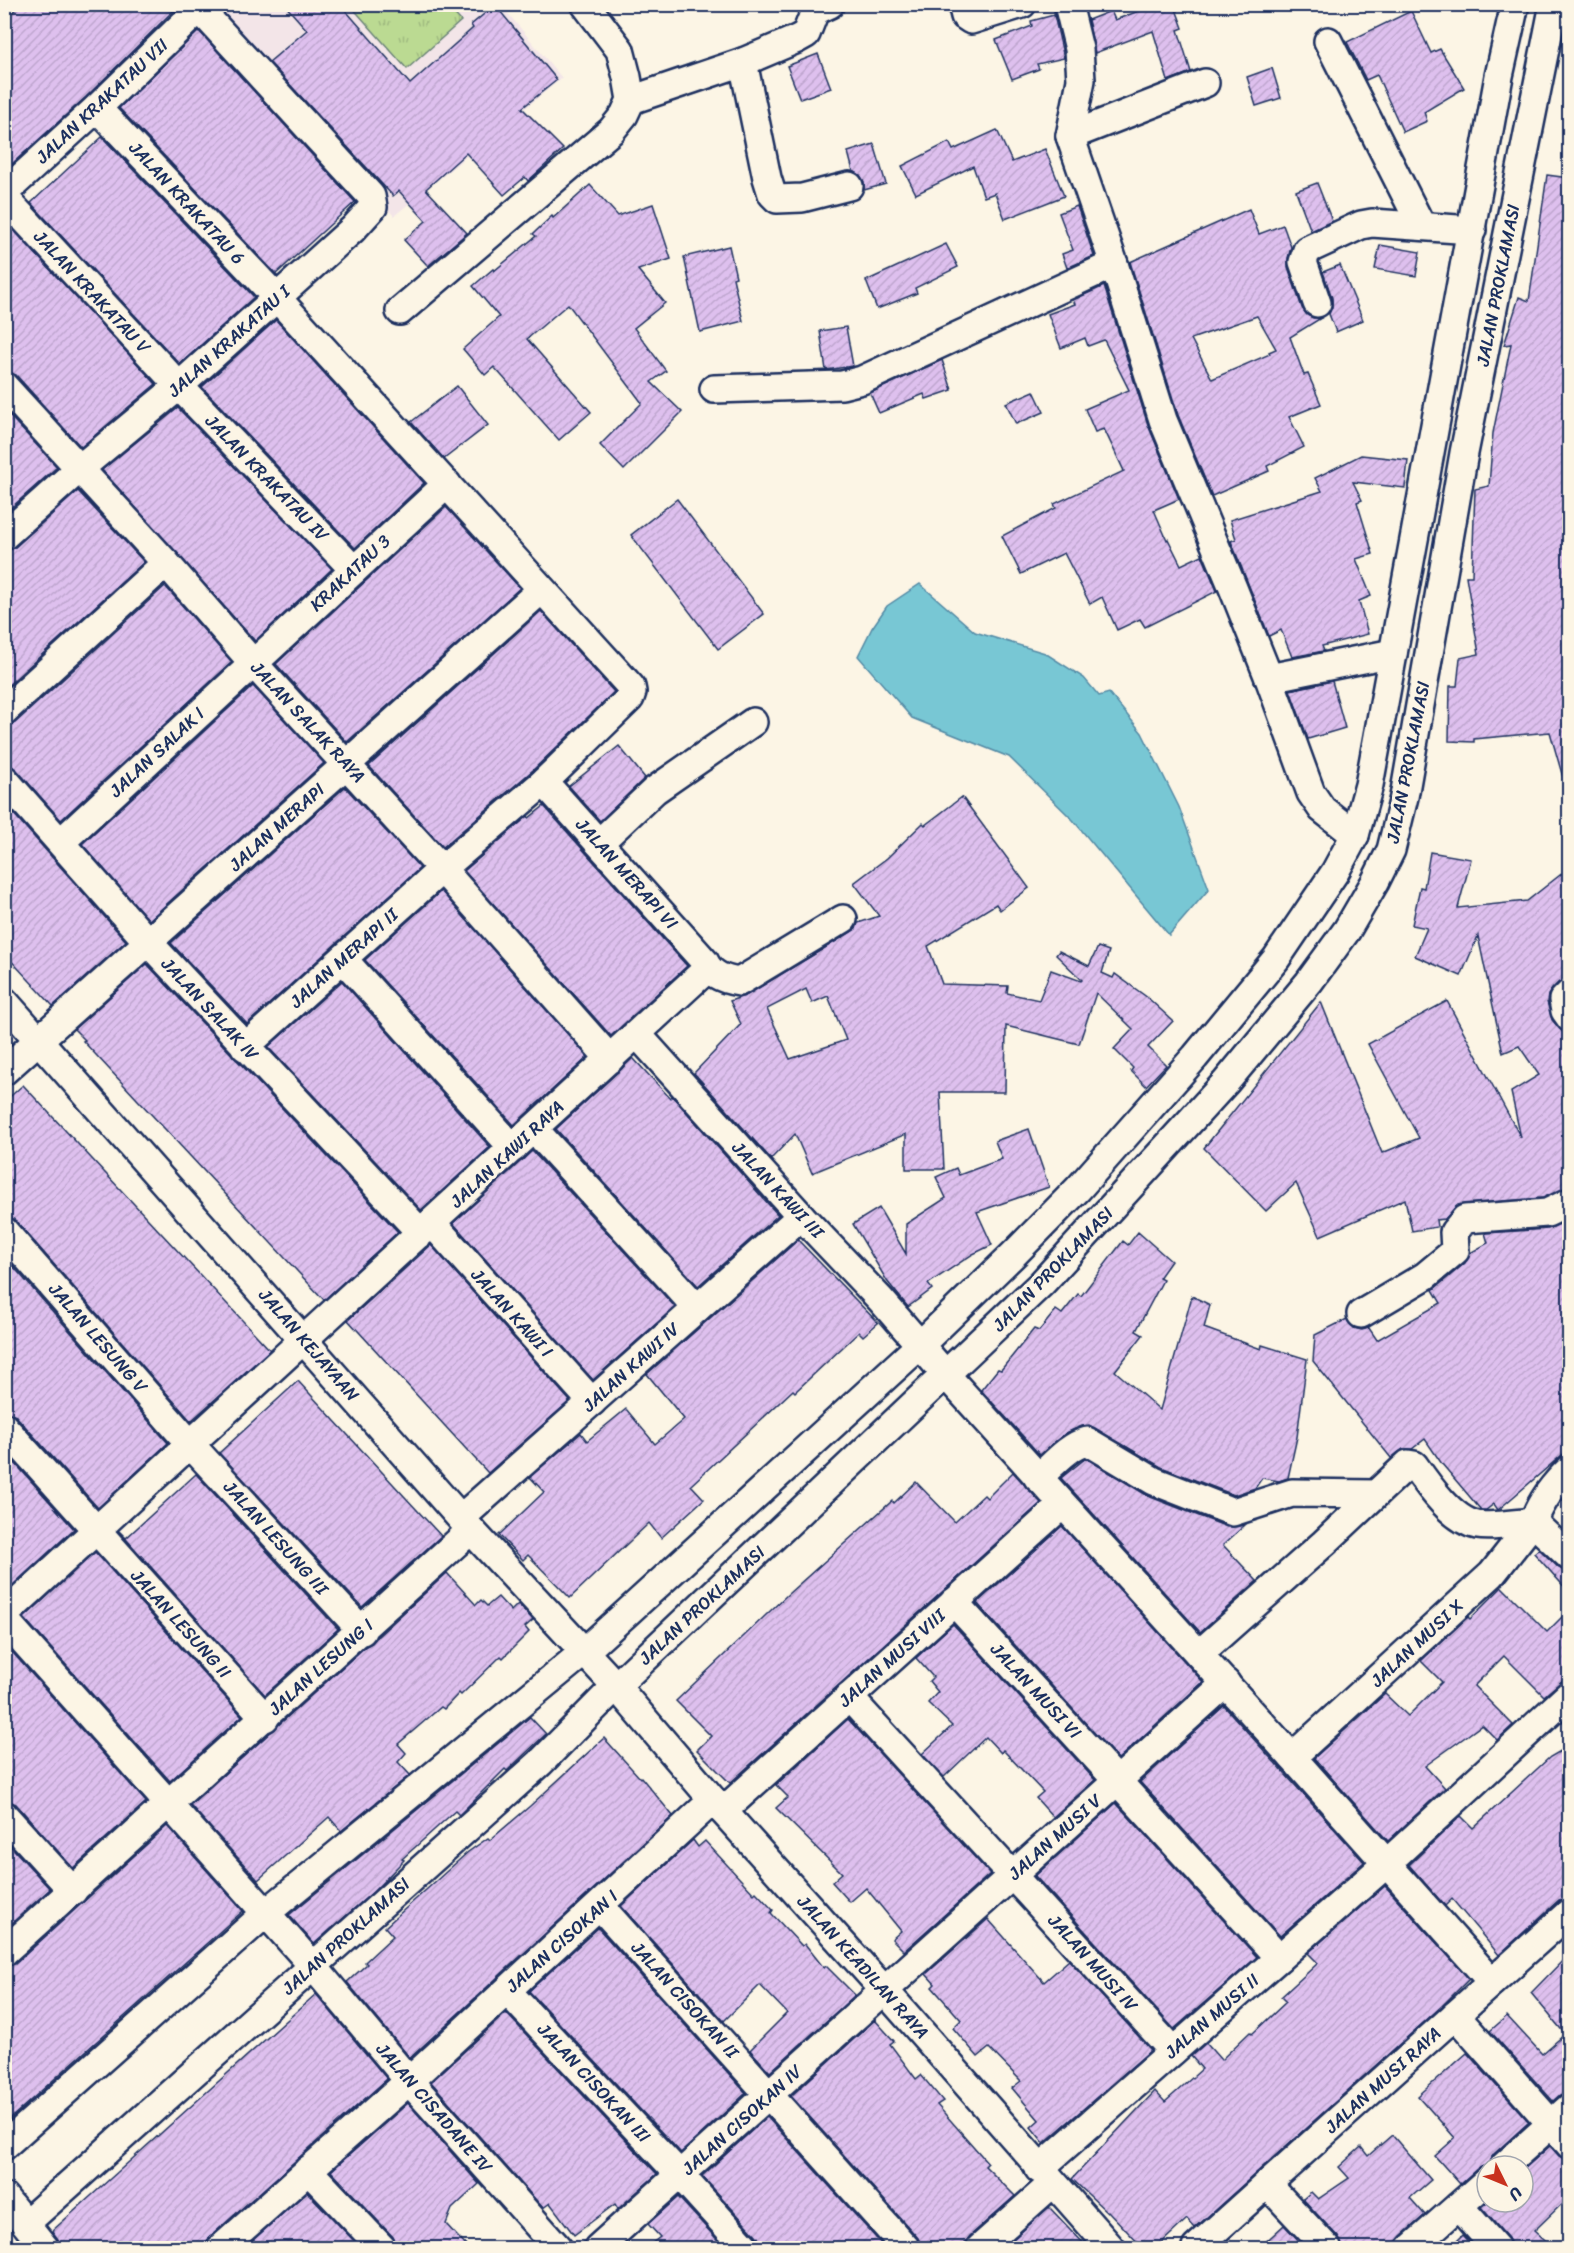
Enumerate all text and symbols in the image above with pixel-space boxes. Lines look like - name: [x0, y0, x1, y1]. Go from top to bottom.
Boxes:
- street label: JALAN KRAKATAU VII: [27, 30, 176, 172]
- street label: JALAN KRAKATAU 6: [120, 133, 253, 272]
- street label: JALAN PROKLAMASI: [1466, 201, 1529, 370]
- street label: JALAN KRAKATAU V: [25, 222, 159, 362]
- street label: JALAN KRAKATAU I: [159, 275, 299, 406]
- street label: JALAN KRAKATAU IV: [197, 406, 338, 550]
- street label: KRAKATAU 3: [302, 526, 398, 620]
- street label: JALAN SALAK RAYA: [242, 653, 373, 791]
- street label: JALAN PROKLAMASI: [1376, 678, 1439, 847]
- street label: JALAN SALAK I: [101, 698, 213, 806]
- street label: JALAN MERAPI: [221, 774, 333, 880]
- street label: JALAN MERAPI VI: [567, 810, 687, 938]
- street label: JALAN MERAPI II: [281, 899, 407, 1017]
- street label: JALAN SALAK IV: [152, 949, 267, 1069]
- street label: JALAN KAWI RAYA: [442, 1092, 572, 1217]
- street label: JALAN KAWI III: [723, 1133, 833, 1248]
- street label: JALAN PROKLAMASI: [984, 1198, 1122, 1340]
- street label: JALAN KAWI I: [462, 1260, 562, 1366]
- street label: JALAN LESUNG V: [40, 1275, 156, 1402]
- street label: JALAN KEJAYAAN: [250, 1280, 368, 1409]
- street label: JALAN KAWI IV: [574, 1313, 688, 1421]
- street label: JALAN LESUNG III: [215, 1472, 338, 1604]
- street label: JALAN PROKLAMASI: [630, 1537, 773, 1673]
- street label: JALAN LESUNG II: [122, 1561, 240, 1687]
- street label: JALAN MUSI X: [1362, 1591, 1471, 1696]
- street label: JALAN MUSI VIII: [830, 1599, 955, 1716]
- street label: JALAN LESUNG I: [260, 1610, 382, 1724]
- street label: JALAN MUSI VI: [982, 1634, 1090, 1747]
- street label: JALAN MUSI V: [1000, 1785, 1110, 1889]
- street label: JALAN PROKLAMASI: [273, 1869, 418, 2004]
- street label: JALAN CISOKAN I: [498, 1881, 626, 2001]
- street label: JALAN KEADILAN RAYA: [788, 1887, 937, 2047]
- street label: JALAN MUSI IV: [1039, 1906, 1147, 2020]
- street label: JALAN CISOKAN II: [622, 1933, 748, 2068]
- street label: JALAN MUSI II: [1156, 1965, 1267, 2067]
- street label: JALAN CISOKAN III: [529, 2015, 659, 2151]
- street label: JALAN MUSI RAYA: [1317, 2019, 1449, 2142]
- street label: JALAN CISADANE IV: [367, 2035, 501, 2182]
- street label: JALAN CISOKAN IV: [674, 2056, 811, 2184]
- north arrow: [1475, 2154, 1535, 2214]
- text: U: [1500, 2180, 1530, 2209]

